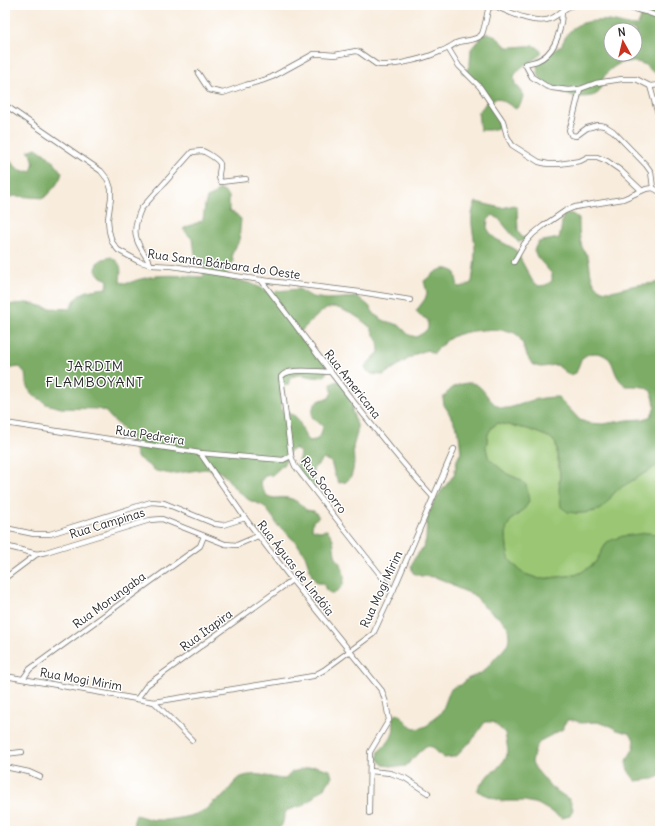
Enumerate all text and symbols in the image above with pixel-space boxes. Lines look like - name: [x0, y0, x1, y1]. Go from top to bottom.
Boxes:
- north arrow: [603, 22, 643, 62]
- text: N: [617, 25, 626, 40]
- street label: Rua Santa Bárbara do Oeste: [147, 246, 301, 282]
- street label: Rua Americana: [321, 347, 385, 421]
- district label: JARDIM FLAMBOYANT: [46, 357, 144, 391]
- street label: Rua Pedreira: [114, 422, 186, 448]
- street label: Rua Socorro: [298, 454, 350, 516]
- street label: Rua Campinas: [67, 504, 147, 542]
- street label: Rua Águas de Lindóia: [254, 517, 338, 619]
- street label: Rua Mogi Mirim: [357, 548, 406, 630]
- street label: Rua Morungaba: [70, 568, 149, 631]
- street label: Rua Itapira: [177, 606, 235, 654]
- street label: Rua Mogi Mirim: [39, 664, 124, 694]

